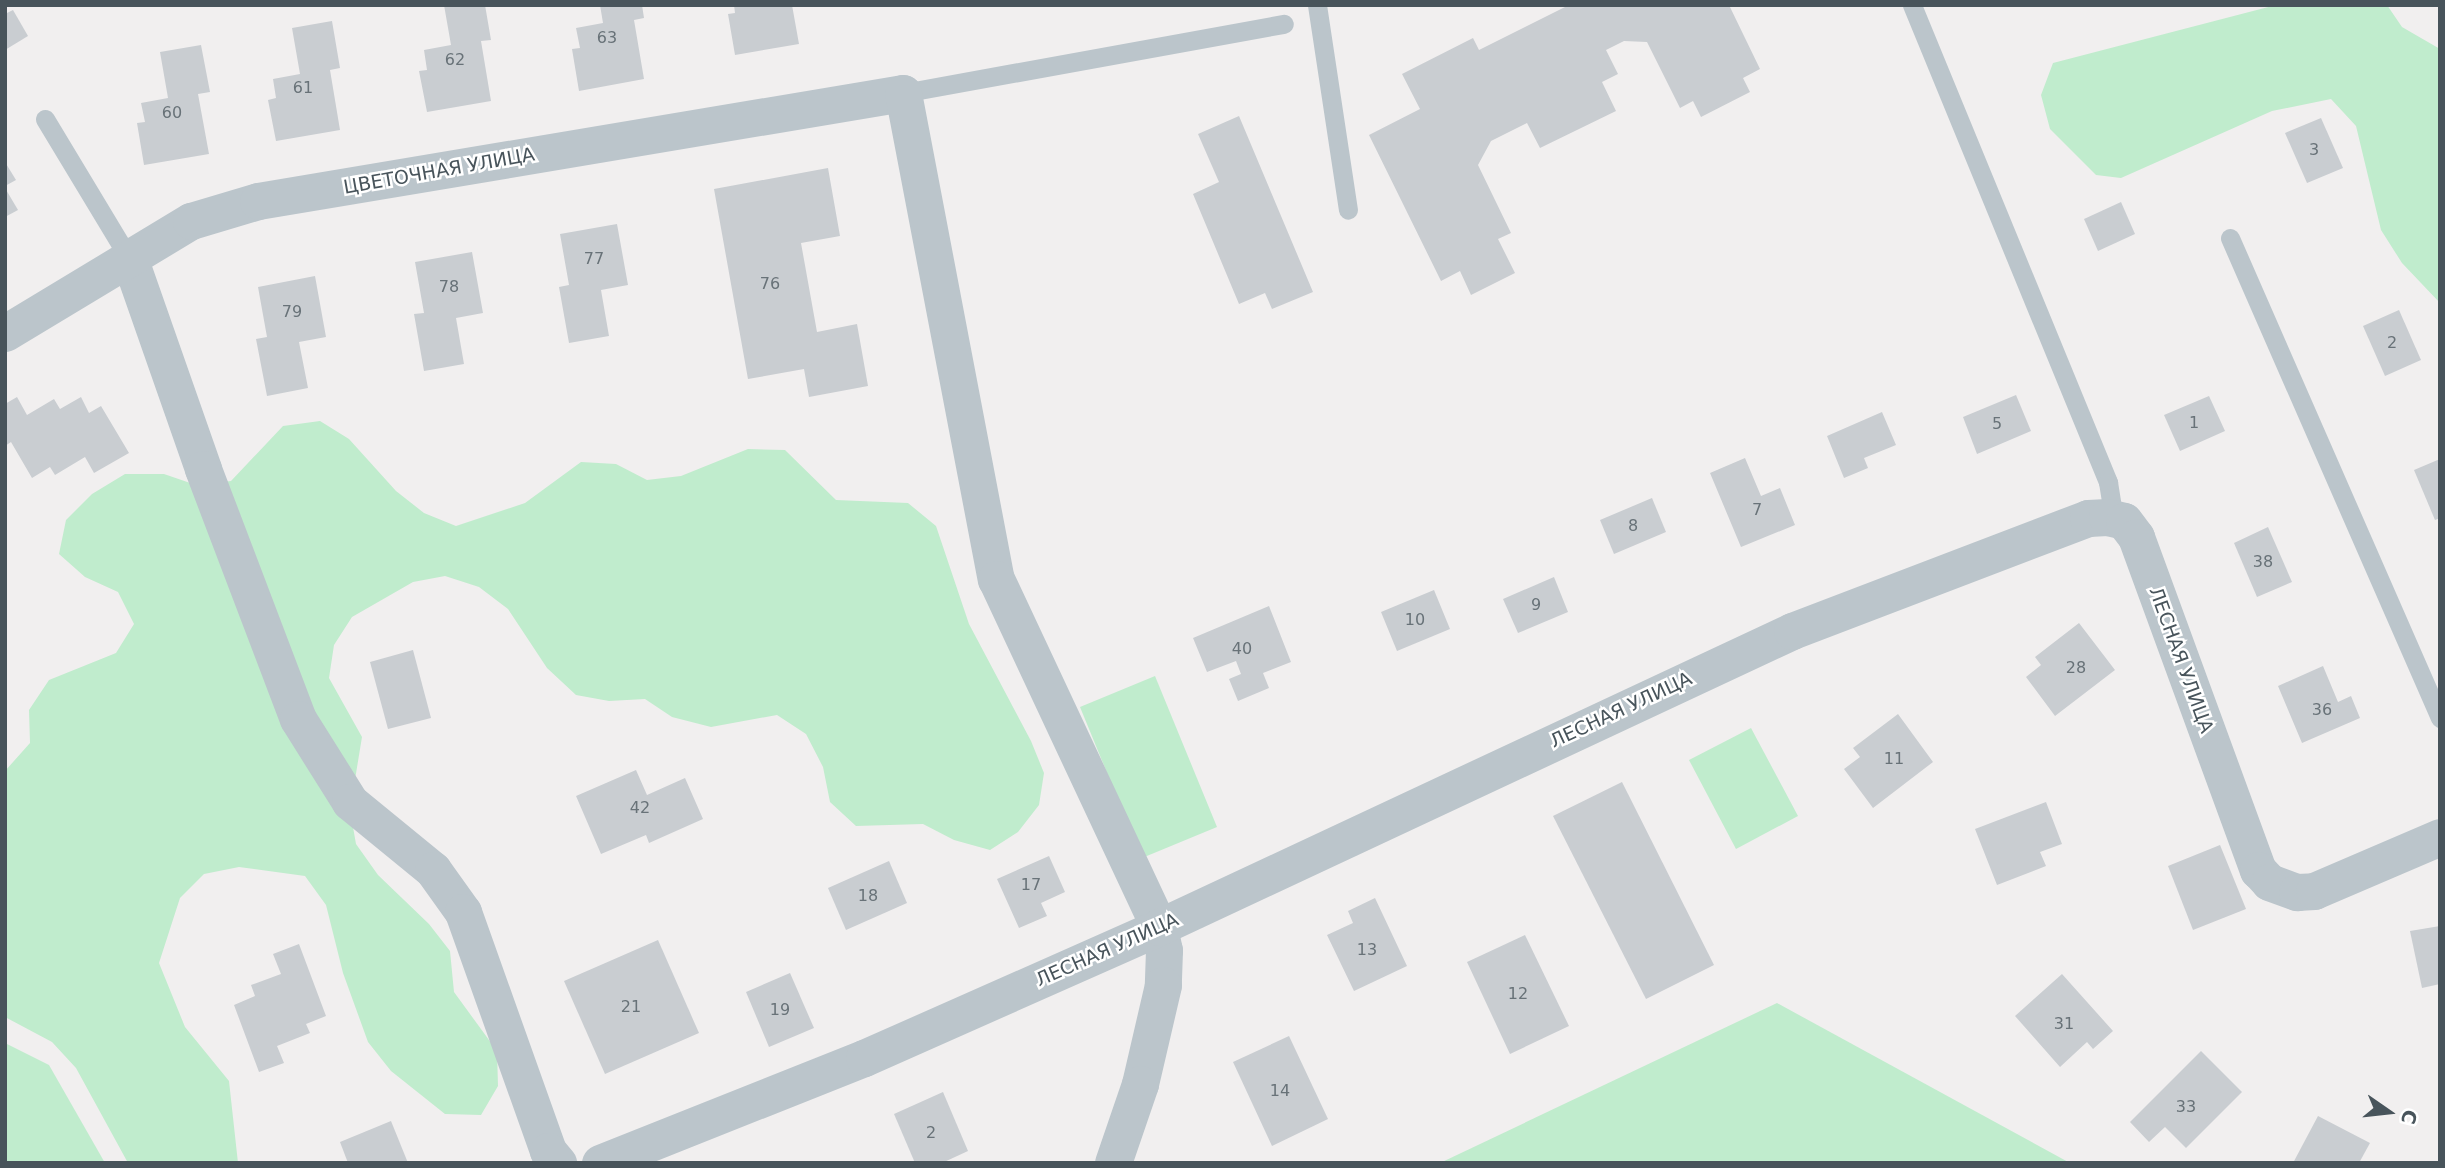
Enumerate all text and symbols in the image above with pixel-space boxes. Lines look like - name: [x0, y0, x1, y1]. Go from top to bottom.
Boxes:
- house number: 63: [597, 28, 617, 48]
- house number: 62: [445, 50, 465, 70]
- house number: 61: [293, 78, 313, 98]
- house number: 60: [162, 103, 182, 123]
- house number: 3: [2309, 140, 2319, 160]
- street label: ЦВЕТОЧНАЯ УЛИЦА: [342, 143, 536, 199]
- house number: 77: [584, 249, 604, 269]
- house number: 76: [760, 274, 780, 294]
- house number: 78: [439, 277, 459, 297]
- house number: 79: [282, 302, 302, 322]
- house number: 2: [2387, 333, 2397, 353]
- house number: 1: [2189, 413, 2199, 433]
- house number: 5: [1992, 414, 2002, 434]
- house number: 7: [1752, 500, 1762, 520]
- house number: 8: [1628, 516, 1638, 536]
- house number: 38: [2253, 552, 2273, 572]
- street label: ЛЕСНАЯ УЛИЦА: [2144, 584, 2218, 736]
- house number: 9: [1531, 595, 1541, 615]
- house number: 10: [1405, 610, 1425, 630]
- house number: 40: [1232, 639, 1252, 659]
- house number: 28: [2066, 658, 2086, 678]
- street label: ЛЕСНАЯ УЛИЦА: [1546, 667, 1696, 753]
- house number: 36: [2312, 700, 2332, 720]
- house number: 11: [1884, 749, 1904, 769]
- house number: 42: [630, 798, 650, 818]
- house number: 17: [1021, 875, 1041, 895]
- house number: 18: [858, 886, 878, 906]
- street label: ЛЕСНАЯ УЛИЦА: [1032, 908, 1182, 992]
- house number: 13: [1357, 940, 1377, 960]
- house number: 12: [1508, 984, 1528, 1004]
- house number: 21: [621, 997, 641, 1017]
- house number: 19: [770, 1000, 790, 1020]
- house number: 31: [2054, 1014, 2074, 1034]
- north arrow: [2354, 1077, 2424, 1147]
- house number: 14: [1270, 1081, 1290, 1101]
- house number: 33: [2176, 1097, 2196, 1117]
- text: С: [2397, 1108, 2422, 1127]
- house number: 2: [926, 1123, 936, 1143]

